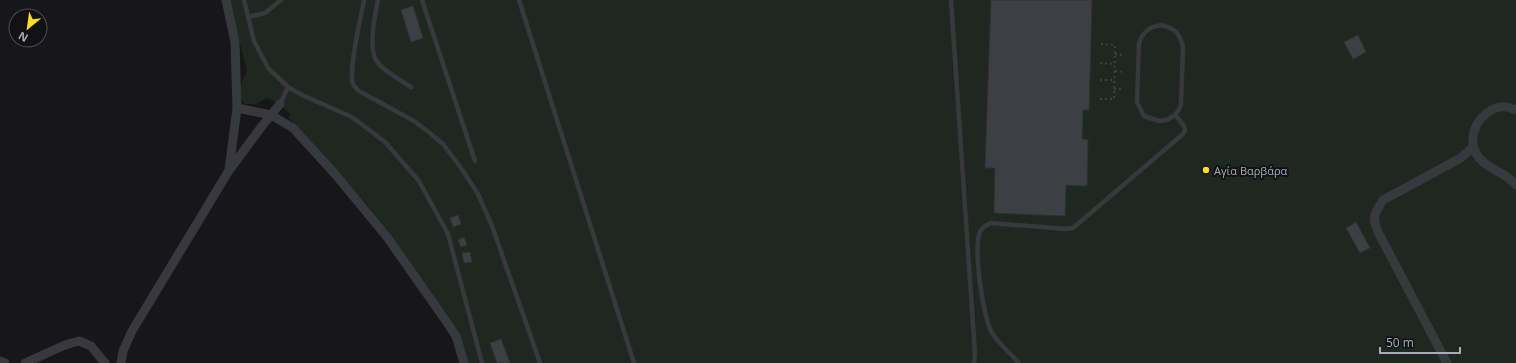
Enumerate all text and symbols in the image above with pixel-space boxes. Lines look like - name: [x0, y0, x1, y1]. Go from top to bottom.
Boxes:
- north arrow: [8, 8, 48, 48]
- text: N: [15, 28, 30, 46]
- place label: Αγία Βαρβάρα: [1214, 163, 1288, 178]
- marker: Αγία Βαρβάρα: [1201, 165, 1211, 175]
- scale bar: [1380, 329, 1460, 355]
- text: 50 m: [1386, 334, 1414, 351]

